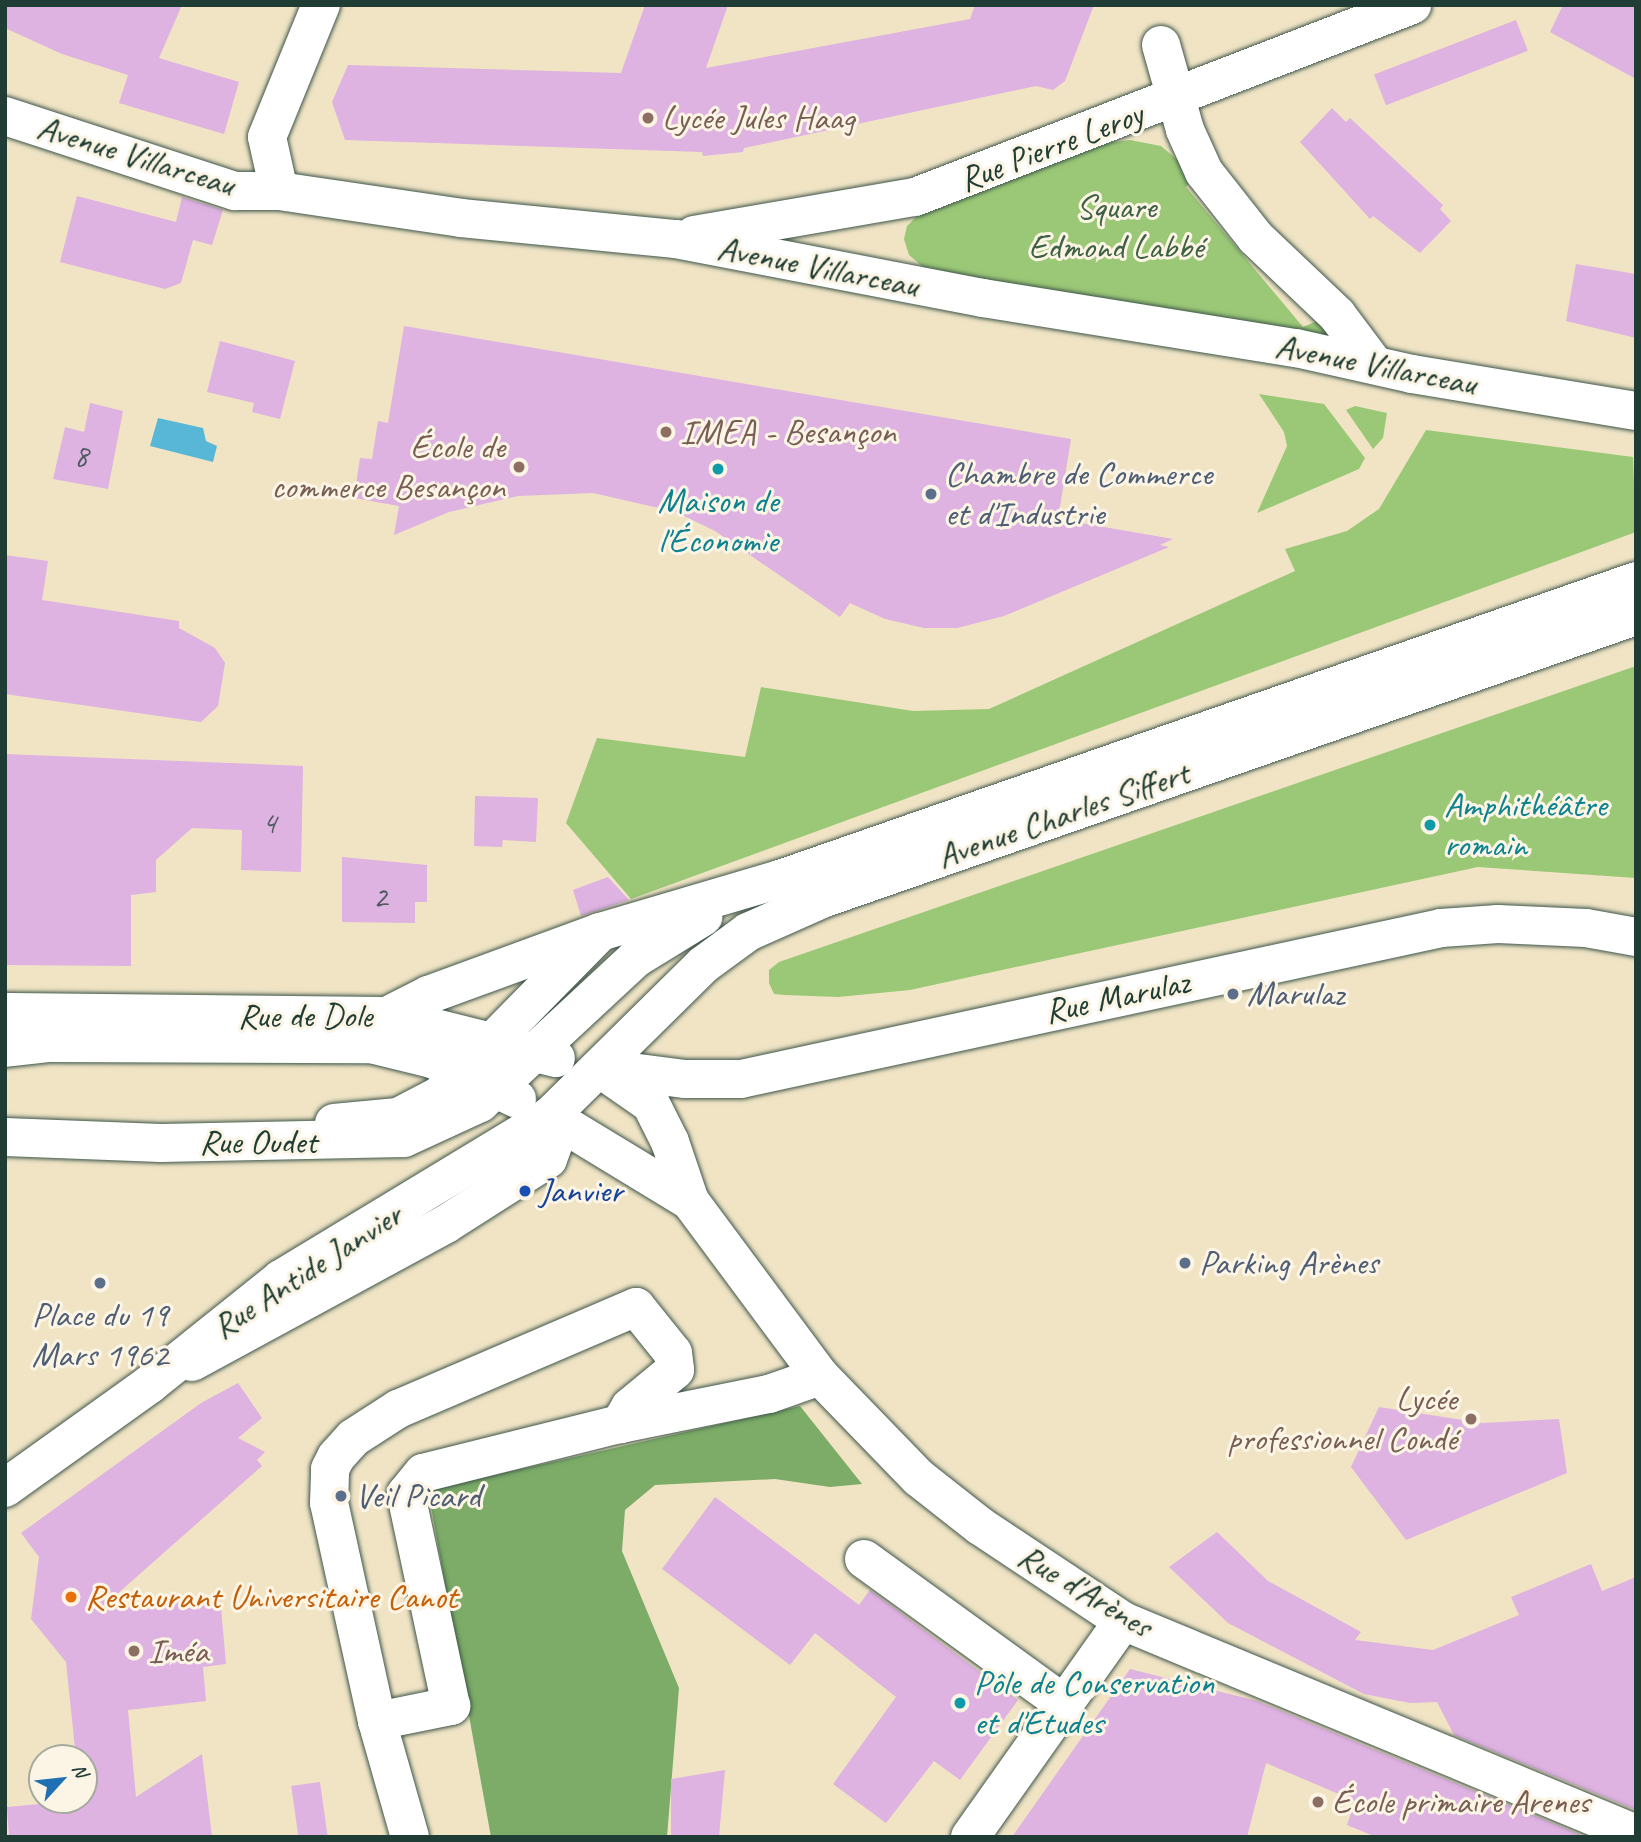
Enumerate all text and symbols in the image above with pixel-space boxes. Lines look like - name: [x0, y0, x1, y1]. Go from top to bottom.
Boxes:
- street label: Rue Pierre Leroy: [953, 93, 1149, 201]
- place label: Lycée Jules Haag: [662, 97, 854, 139]
- street label: Avenue Villarceau: [33, 106, 239, 206]
- marker: Lycée Jules Haag: [640, 110, 656, 126]
- park label: Square Edmond Labbé: [1028, 186, 1204, 268]
- street label: Avenue Villarceau: [714, 227, 922, 307]
- street label: Avenue Villarceau: [1272, 325, 1480, 405]
- place label: IMEA - Besançon: [680, 411, 896, 453]
- marker: IMEA - Besançon: [658, 424, 674, 440]
- place label: École de commerce Besançon: [271, 426, 505, 508]
- house number: 8: [74, 437, 88, 475]
- place label: Chambre de Commerce et d'Industrie: [945, 453, 1213, 535]
- marker: École de commerce Besançon: [511, 459, 527, 475]
- marker: Maison de l'Économie: [710, 461, 726, 477]
- place label: Maison de l'Économie: [658, 480, 778, 562]
- marker: Chambre de Commerce et d'Industrie: [923, 486, 939, 502]
- street label: Avenue Charles Siffert: [931, 752, 1195, 878]
- place label: Amphithéâtre romain: [1444, 784, 1607, 866]
- house number: 4: [262, 804, 276, 842]
- marker: Amphithéâtre romain: [1422, 817, 1438, 833]
- house number: 2: [373, 878, 387, 916]
- street label: Rue Marulaz: [1040, 961, 1194, 1033]
- place label: Marulaz: [1247, 973, 1344, 1015]
- marker: Marulaz: [1225, 986, 1241, 1002]
- street label: Rue de Dole: [238, 995, 372, 1037]
- street label: Rue Oudet: [199, 1121, 317, 1163]
- place label: Janvier: [539, 1170, 623, 1212]
- marker: Janvier: [517, 1183, 533, 1199]
- street label: Rue Antide Janvier: [204, 1194, 410, 1348]
- place label: Parking Arènes: [1199, 1242, 1378, 1284]
- marker: Parking Arènes: [1177, 1255, 1193, 1271]
- marker: Place du 19 Mars 1962: [92, 1275, 108, 1291]
- place label: Place du 19 Mars 1962: [32, 1294, 168, 1376]
- place label: Lycée professionnel Condé: [1227, 1378, 1457, 1460]
- marker: Lycée professionnel Condé: [1463, 1411, 1479, 1427]
- place label: Veil Picard: [355, 1475, 479, 1517]
- marker: Veil Picard: [333, 1488, 349, 1504]
- street label: Rue d'Arènes: [1010, 1535, 1160, 1647]
- place label: Restaurant Universitaire Canot: [85, 1576, 460, 1618]
- marker: Restaurant Universitaire Canot: [63, 1589, 79, 1605]
- place label: Iméa: [148, 1630, 208, 1672]
- marker: Iméa: [126, 1643, 142, 1659]
- place label: Pôle de Conservation et d'Etudes: [974, 1662, 1215, 1744]
- marker: Pôle de Conservation et d'Etudes: [952, 1695, 968, 1711]
- north arrow: [28, 1744, 98, 1814]
- text: N: [67, 1760, 93, 1781]
- place label: École primaire Arenes: [1332, 1781, 1587, 1823]
- marker: École primaire Arenes: [1310, 1794, 1326, 1810]

